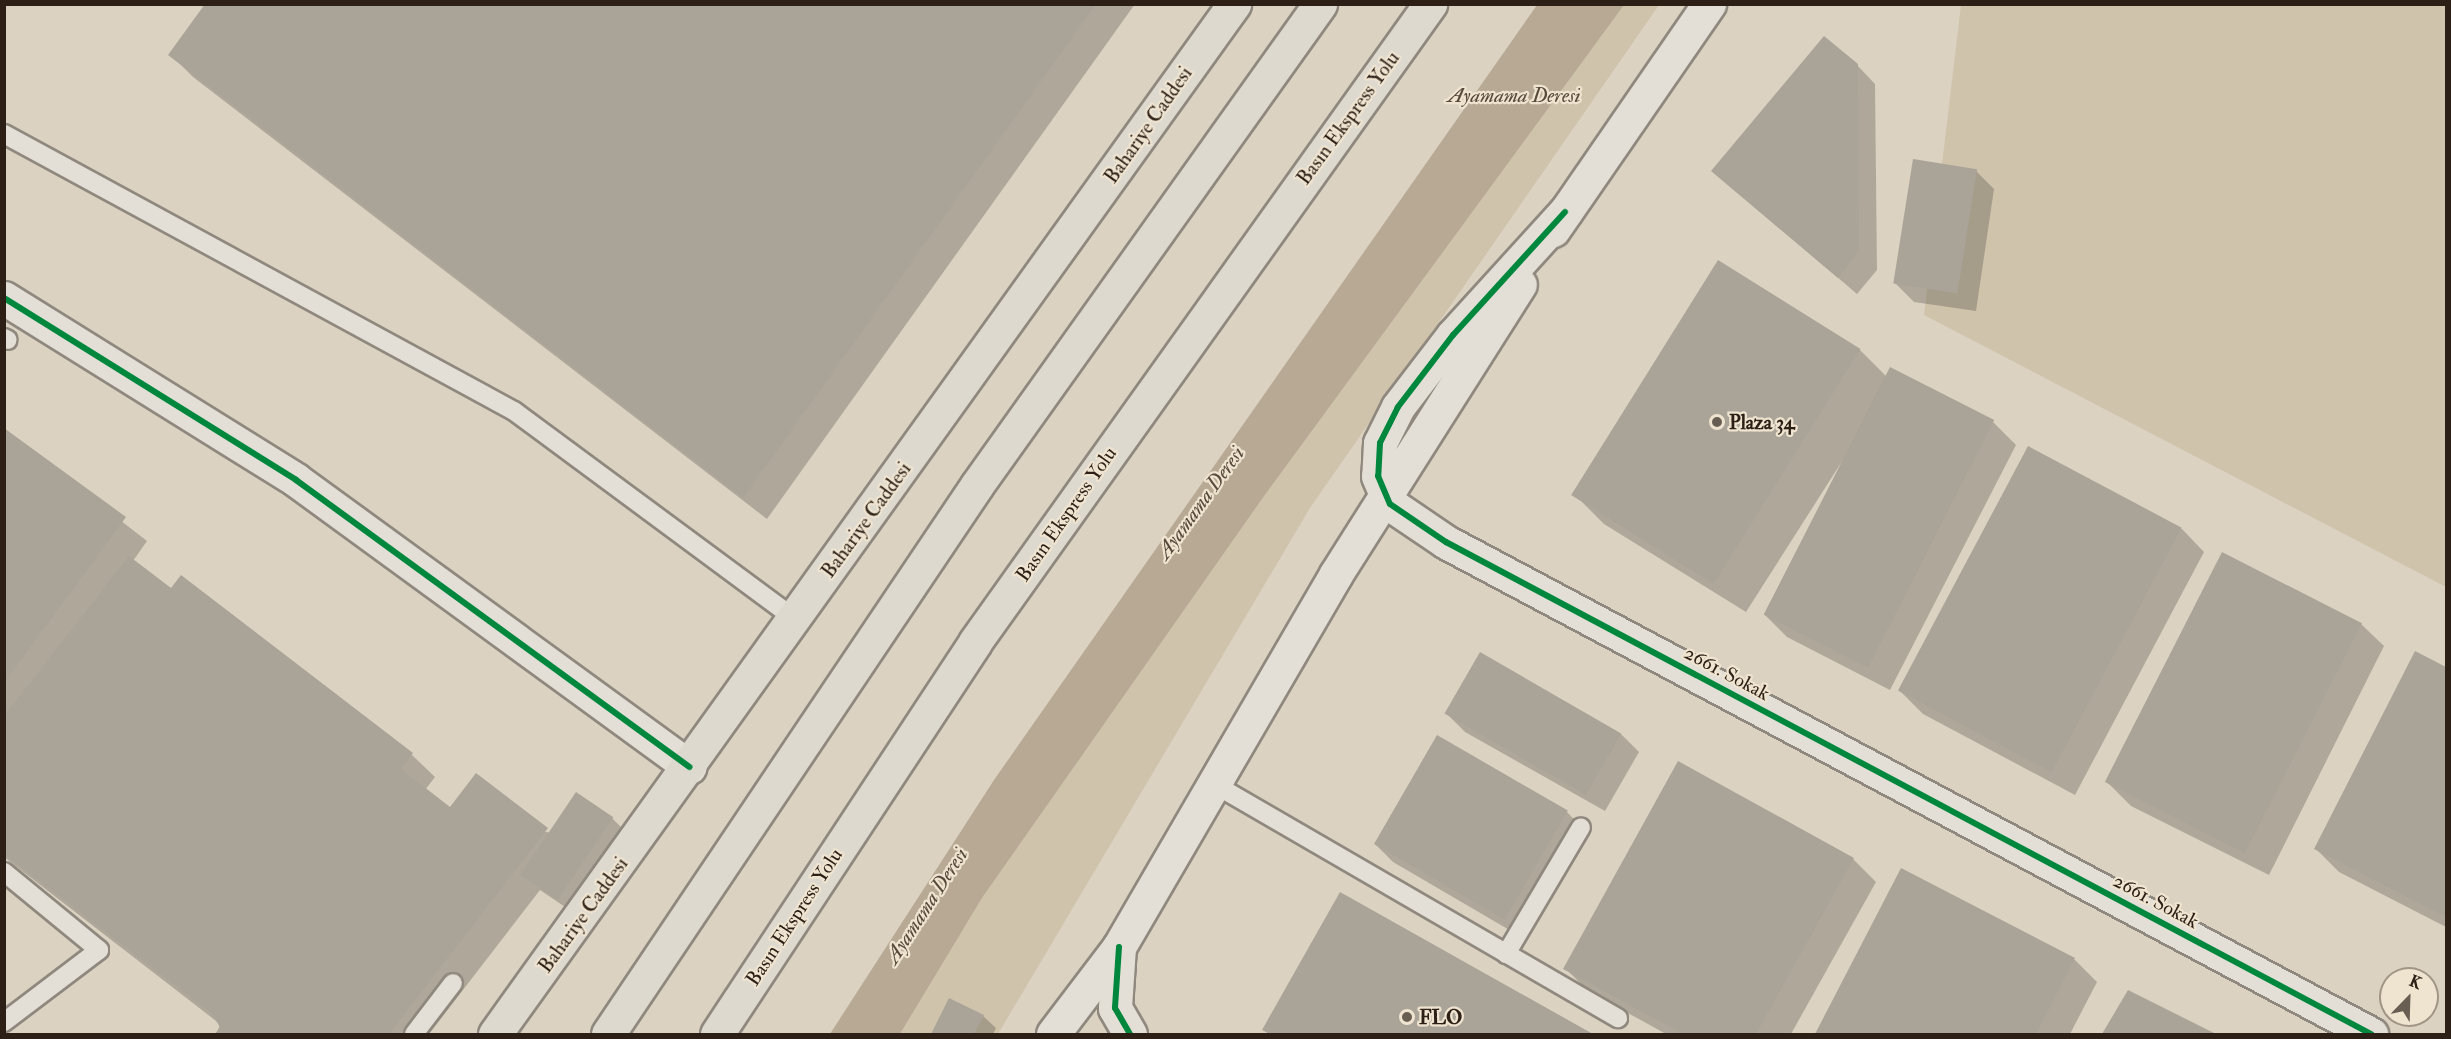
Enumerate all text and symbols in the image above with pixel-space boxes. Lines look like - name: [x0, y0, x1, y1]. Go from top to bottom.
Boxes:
- street label: Basın Ekspress Yolu: [1292, 47, 1404, 189]
- street label: Bahariye Caddesi: [1099, 62, 1197, 188]
- water label: Ayamama Deresi: [1448, 83, 1580, 109]
- place label: Plaza 34: [1729, 410, 1795, 434]
- marker: Plaza 34: [1710, 415, 1724, 429]
- street label: Basın Ekspress Yolu: [1011, 442, 1121, 586]
- water label: Ayamama Deresi: [1152, 442, 1250, 564]
- street label: Bahariye Caddesi: [816, 458, 916, 582]
- street label: 2661. Sokak: [1680, 640, 1774, 706]
- water label: Ayamama Deresi: [880, 843, 974, 969]
- street label: Basın Ekspress Yolu: [741, 844, 847, 990]
- street label: Bahariye Caddesi: [533, 853, 633, 977]
- street label: 2661. Sokak: [2109, 868, 2203, 934]
- north arrow: [2379, 967, 2439, 1027]
- text: K: [2406, 971, 2424, 994]
- place label: FLO: [1419, 1005, 1462, 1029]
- marker: FLO: [1400, 1010, 1414, 1024]

